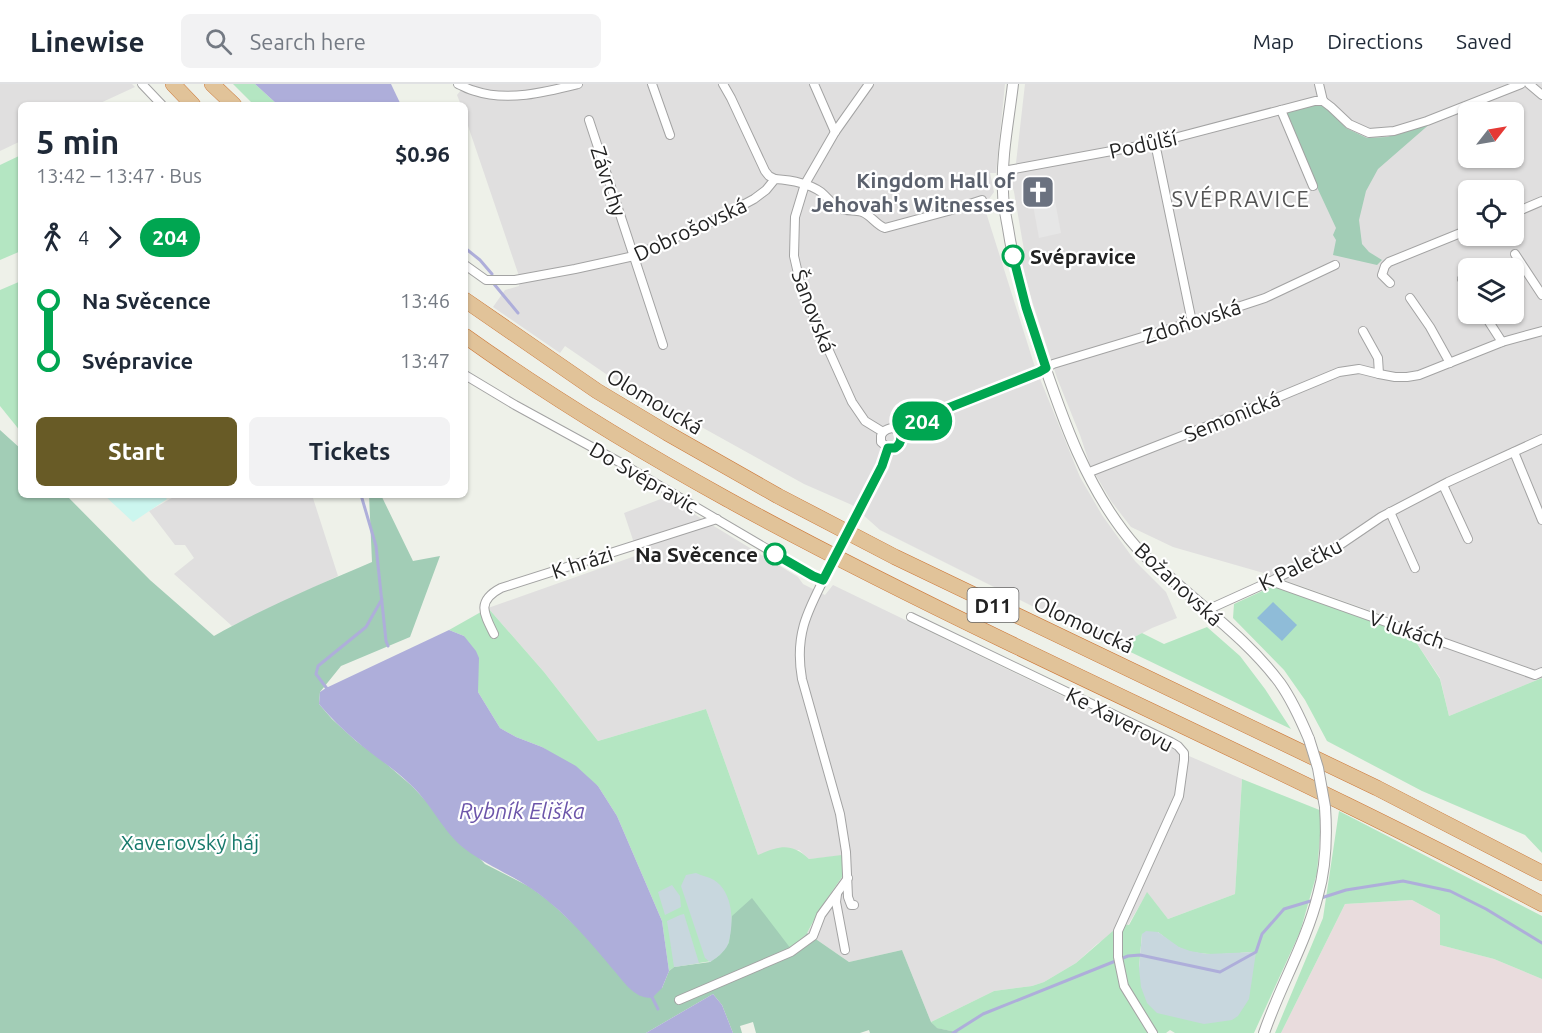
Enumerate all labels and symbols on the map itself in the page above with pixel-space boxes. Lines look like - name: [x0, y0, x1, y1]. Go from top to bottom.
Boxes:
- north arrow: [1458, 102, 1524, 168]
- street label: Podůlší: [1107, 125, 1180, 163]
- street label: Závrchy: [586, 143, 632, 219]
- place label: Kingdom Hall of Jehovah's Witnesses: [811, 168, 1015, 216]
- church icon: Kingdom Hall of Jehovah's Witnesses: [1020, 174, 1056, 210]
- district label: SVÉPRAVICE: [1172, 185, 1310, 211]
- street label: Dobrošovská: [630, 192, 750, 266]
- place label: Svépravice: [1030, 244, 1136, 268]
- marker: Svépravice: [1002, 245, 1024, 267]
- street label: Šanovská: [787, 266, 841, 356]
- street label: Zdoňovská: [1140, 294, 1244, 348]
- street label: Olomoucká: [603, 363, 707, 439]
- street label: Semonická: [1181, 386, 1283, 446]
- line badge: 204: [888, 402, 956, 440]
- street label: Do Svépravic: [586, 436, 702, 518]
- street label: K Palečku: [1254, 533, 1346, 595]
- street label: Božanovská: [1130, 537, 1228, 631]
- street label: K hrázi: [548, 541, 616, 583]
- place label: Na Svěcence: [635, 542, 758, 566]
- marker: Na Svěcence: [764, 543, 786, 565]
- road number: D11: [968, 588, 1018, 622]
- street label: Olomoucká: [1030, 590, 1138, 658]
- street label: V lukách: [1366, 605, 1448, 653]
- street label: Ke Xaverovu: [1063, 682, 1177, 756]
- water label: Rybník Eliška: [459, 798, 585, 823]
- park label: Xaverovský háj: [121, 830, 259, 854]

